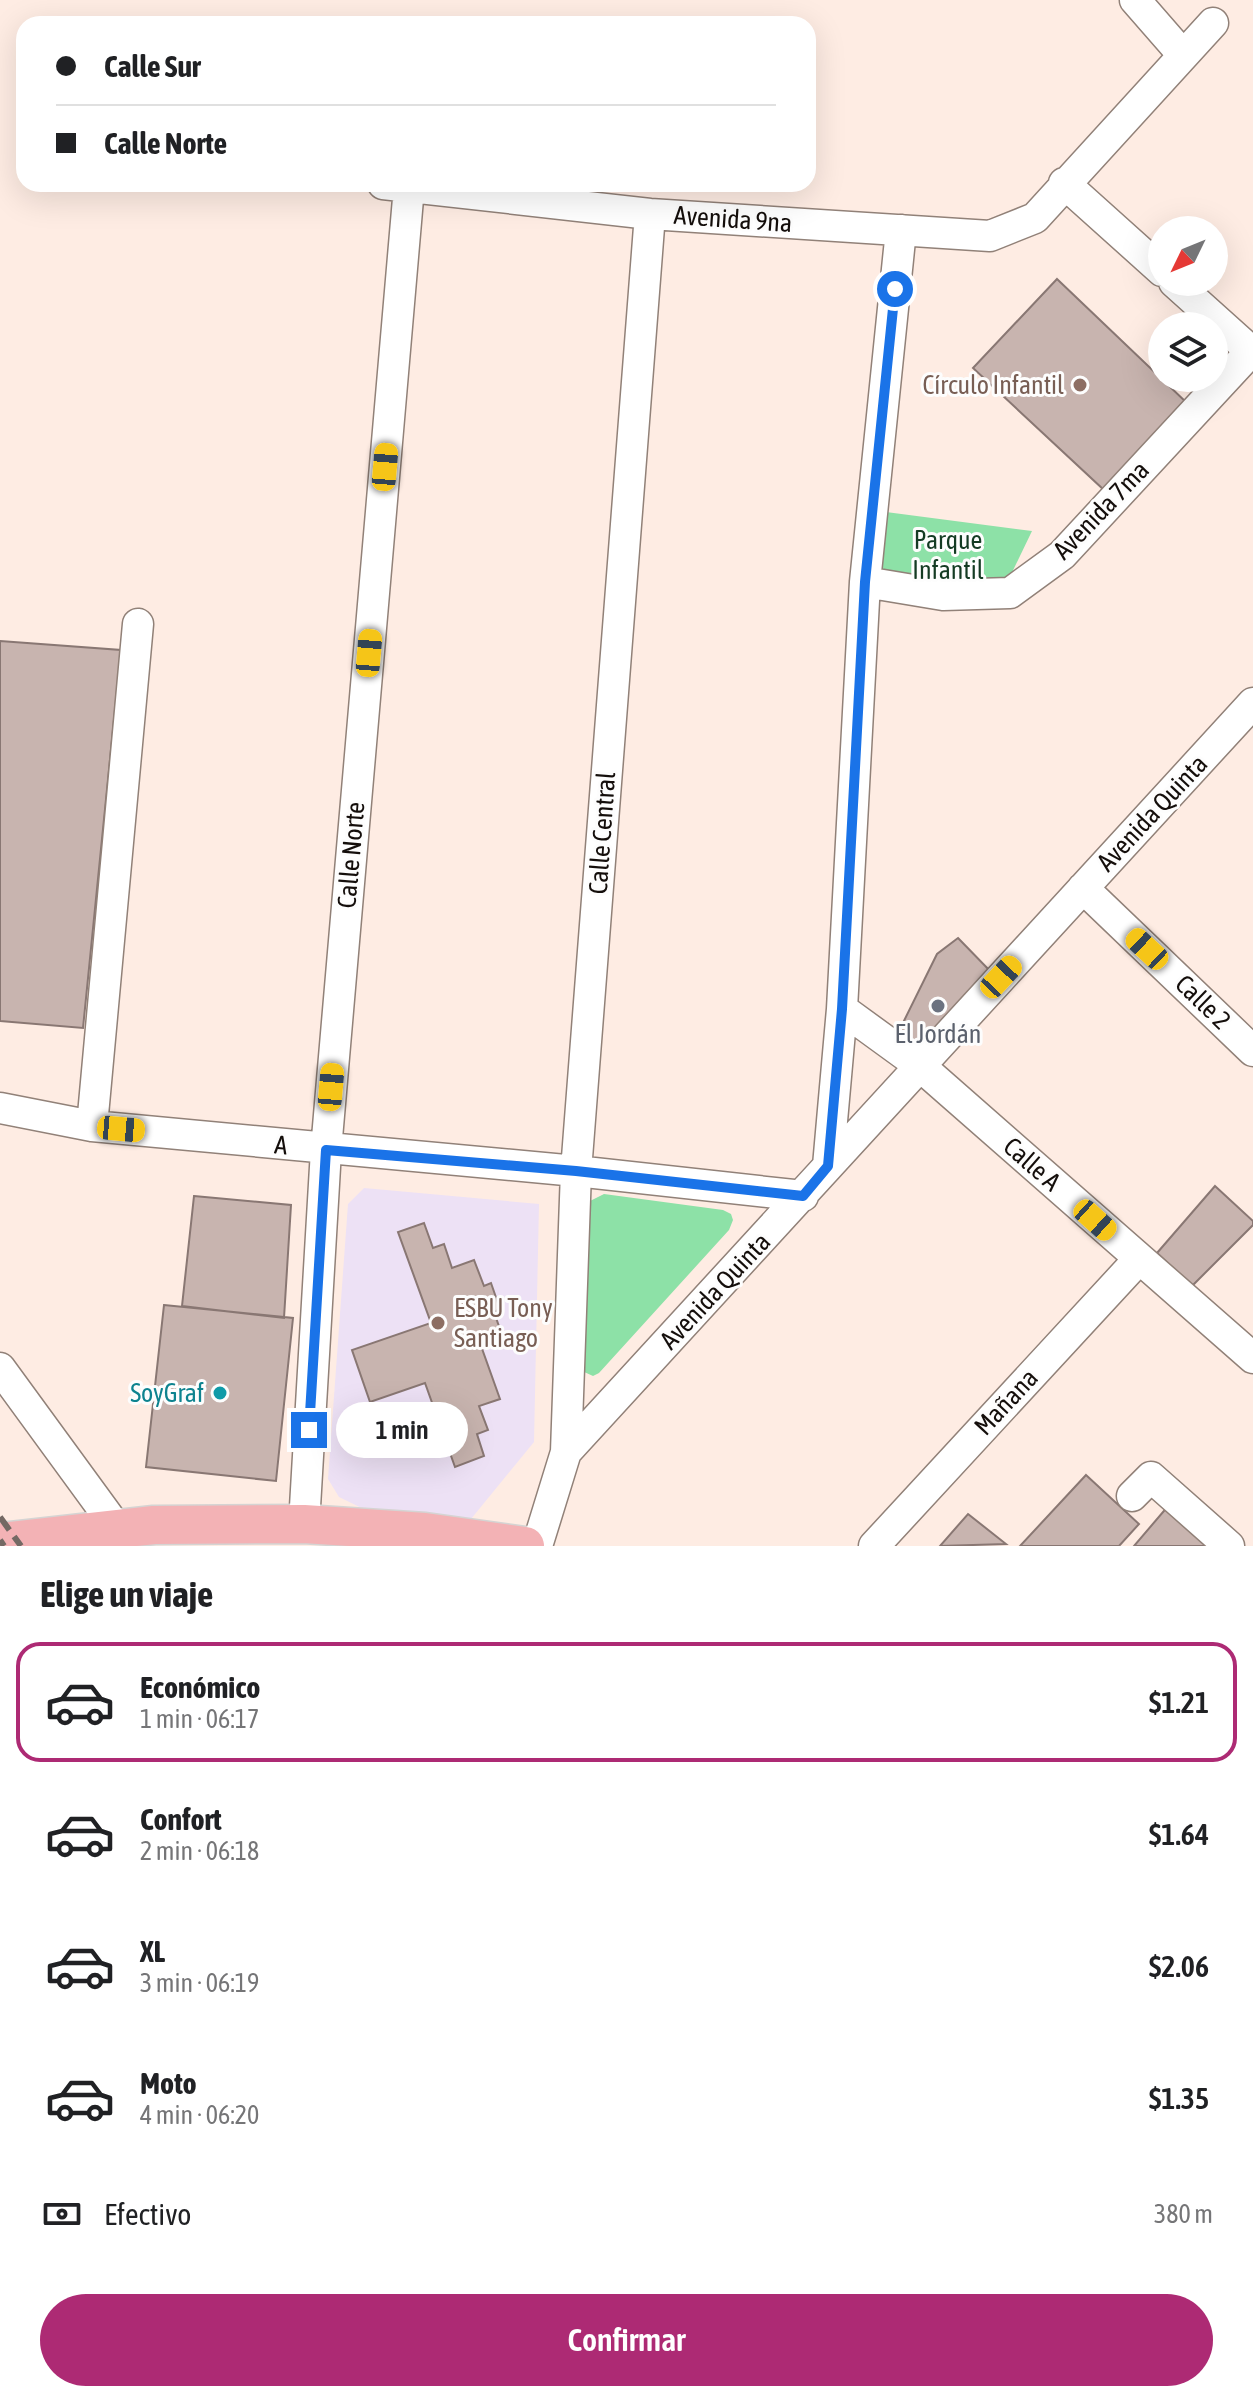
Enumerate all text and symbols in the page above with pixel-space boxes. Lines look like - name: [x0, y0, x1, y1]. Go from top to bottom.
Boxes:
- text: Calle Sur: [104, 49, 201, 83]
- text: Calle Norte: [104, 126, 227, 160]
- street label: Avenida 9na: [673, 200, 793, 238]
- north arrow: [1148, 216, 1228, 296]
- map controls: [1148, 216, 1228, 392]
- route start: [877, 271, 913, 307]
- button: layers: [1148, 312, 1228, 392]
- place label: Círculo Infantil: [923, 370, 1064, 400]
- marker: Círculo Infantil: [1071, 376, 1089, 394]
- car: [371, 442, 399, 492]
- street label: Avenida 7ma: [1047, 455, 1155, 565]
- park label: Parque Infantil: [912, 525, 984, 585]
- car: [355, 628, 383, 678]
- street label: Avenida Quinta: [1091, 749, 1213, 877]
- street label: Calle Central: [583, 771, 621, 895]
- street label: Calle Norte: [331, 801, 371, 909]
- car: [1121, 924, 1173, 974]
- car: [976, 951, 1026, 1003]
- street label: Calle 2: [1169, 969, 1237, 1035]
- marker: El Jordán: [929, 997, 947, 1015]
- place label: El Jordán: [895, 1019, 981, 1049]
- car: [317, 1062, 345, 1112]
- car: [96, 1115, 146, 1143]
- street label: A: [273, 1129, 289, 1161]
- street label: Calle A: [997, 1131, 1067, 1197]
- car: [1069, 1195, 1121, 1245]
- street label: Avenida Quinta: [654, 1227, 776, 1355]
- place label: ESBU Tony Santiago: [454, 1293, 553, 1353]
- marker: ESBU Tony Santiago: [429, 1314, 447, 1332]
- street label: Mañana: [968, 1363, 1044, 1441]
- place label: SoyGraf: [130, 1378, 204, 1408]
- marker: SoyGraf: [211, 1384, 229, 1402]
- callout: 1 min: [337, 1402, 469, 1458]
- route end: [291, 1412, 327, 1448]
- text: 1 min: [375, 1415, 429, 1445]
- text: Elige un viaje: [40, 1573, 213, 1615]
- icon: car: [44, 1666, 116, 1738]
- text: Económico: [140, 1670, 260, 1704]
- text: $1.21: [1149, 1685, 1209, 1719]
- text: 1 min · 06:17: [140, 1704, 259, 1734]
- icon: car: [44, 1798, 116, 1870]
- text: Confort: [140, 1802, 222, 1836]
- text: $1.64: [1149, 1817, 1209, 1851]
- text: 2 min · 06:18: [140, 1836, 259, 1866]
- icon: car: [44, 1930, 116, 2002]
- text: XL: [140, 1934, 165, 1968]
- text: $2.06: [1149, 1949, 1209, 1983]
- text: 3 min · 06:19: [140, 1968, 259, 1998]
- icon: car: [44, 2062, 116, 2134]
- text: Moto: [140, 2066, 197, 2100]
- text: $1.35: [1149, 2081, 1209, 2115]
- text: 4 min · 06:20: [140, 2100, 259, 2130]
- icon: cash: [40, 2192, 84, 2236]
- text: Efectivo: [104, 2197, 191, 2231]
- text: 380 m: [1154, 2199, 1213, 2229]
- button: Confirmar: [40, 2294, 1213, 2386]

